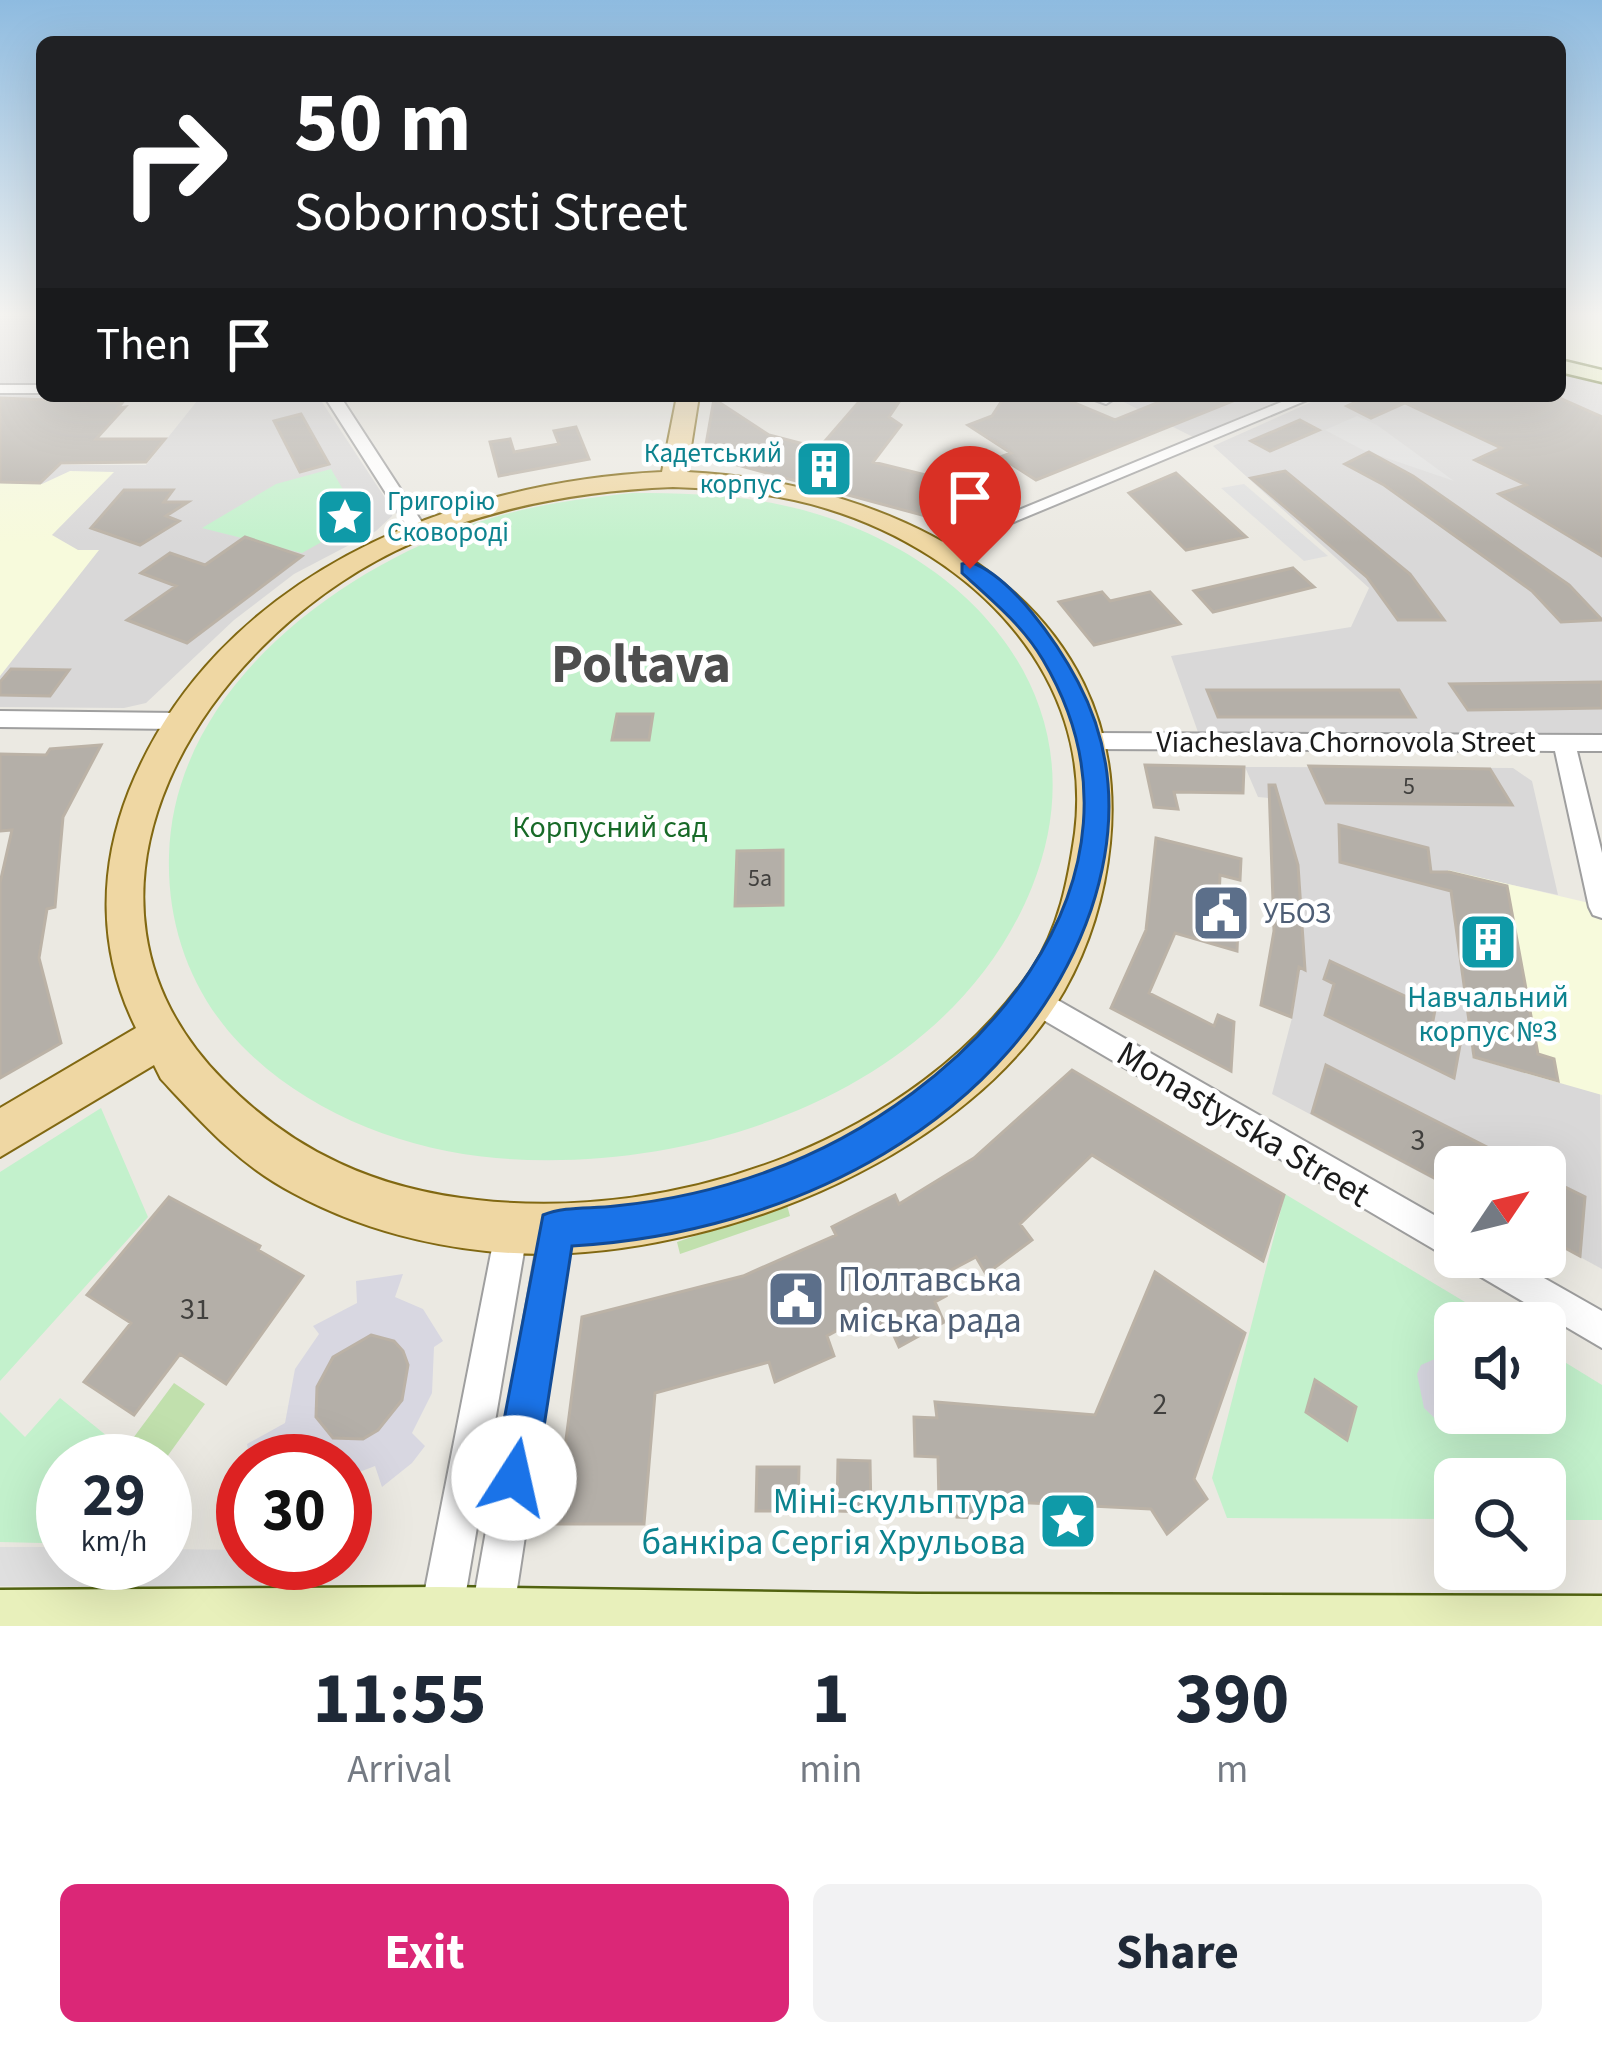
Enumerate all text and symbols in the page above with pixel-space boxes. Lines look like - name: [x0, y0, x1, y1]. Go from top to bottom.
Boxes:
- text: 50 m: [294, 64, 472, 184]
- icon: right: [96, 84, 252, 240]
- text: Sobornosti Street: [294, 175, 688, 252]
- icon: arrive: [216, 312, 282, 378]
- text: Then: [96, 313, 192, 377]
- place label: Кадетський корпус: [644, 434, 782, 504]
- building icon: Кадетський корпус: [793, 438, 855, 500]
- pin: [919, 446, 1021, 569]
- icon: arrive: [937, 464, 1003, 530]
- place label: Григорію Сковороді: [387, 482, 509, 552]
- place icon: Григорію Сковороді: [314, 486, 376, 548]
- district label: Poltava: [551, 627, 731, 704]
- street label: Viacheslava Chornovola Street: [1156, 721, 1536, 764]
- house number: 5: [1403, 769, 1415, 804]
- park label: Корпусний сад: [512, 806, 708, 849]
- house number: 5а: [748, 861, 772, 896]
- public building icon: УБОЗ: [1190, 882, 1252, 944]
- place label: УБОЗ: [1263, 892, 1331, 935]
- building icon: Навчальний корпус №3: [1457, 911, 1519, 973]
- place label: Навчальний корпус №3: [1407, 976, 1569, 1053]
- street label: Monastyrska Street: [1107, 1028, 1379, 1220]
- house number: 3: [1411, 1119, 1425, 1162]
- north arrow: [1434, 1146, 1566, 1278]
- map controls: [1434, 1146, 1566, 1590]
- place label: Полтавська міська рада: [838, 1254, 1022, 1346]
- public building icon: Полтавська міська рада: [765, 1268, 827, 1330]
- house number: 31: [180, 1288, 210, 1331]
- button: sound: [1434, 1302, 1566, 1434]
- house number: 2: [1153, 1383, 1167, 1426]
- position arrow: [451, 1415, 577, 1541]
- speed limit sign: 30: [216, 1434, 372, 1590]
- text: 29: [82, 1454, 146, 1539]
- button: search: [1434, 1458, 1566, 1590]
- place label: Міні-скульптура банкіра Сергія Хрульова: [642, 1476, 1026, 1568]
- place icon: Міні-скульптура банкіра Сергія Хрульова: [1037, 1490, 1099, 1552]
- text: km/h: [81, 1520, 147, 1563]
- text: 11:55: [313, 1648, 486, 1751]
- text: 1: [812, 1648, 850, 1751]
- text: 390: [1175, 1648, 1289, 1751]
- text: Arrival: [347, 1742, 452, 1798]
- text: min: [799, 1742, 862, 1798]
- text: m: [1216, 1742, 1248, 1798]
- button: Exit: [60, 1884, 789, 2022]
- button: Share: [813, 1884, 1542, 2022]

